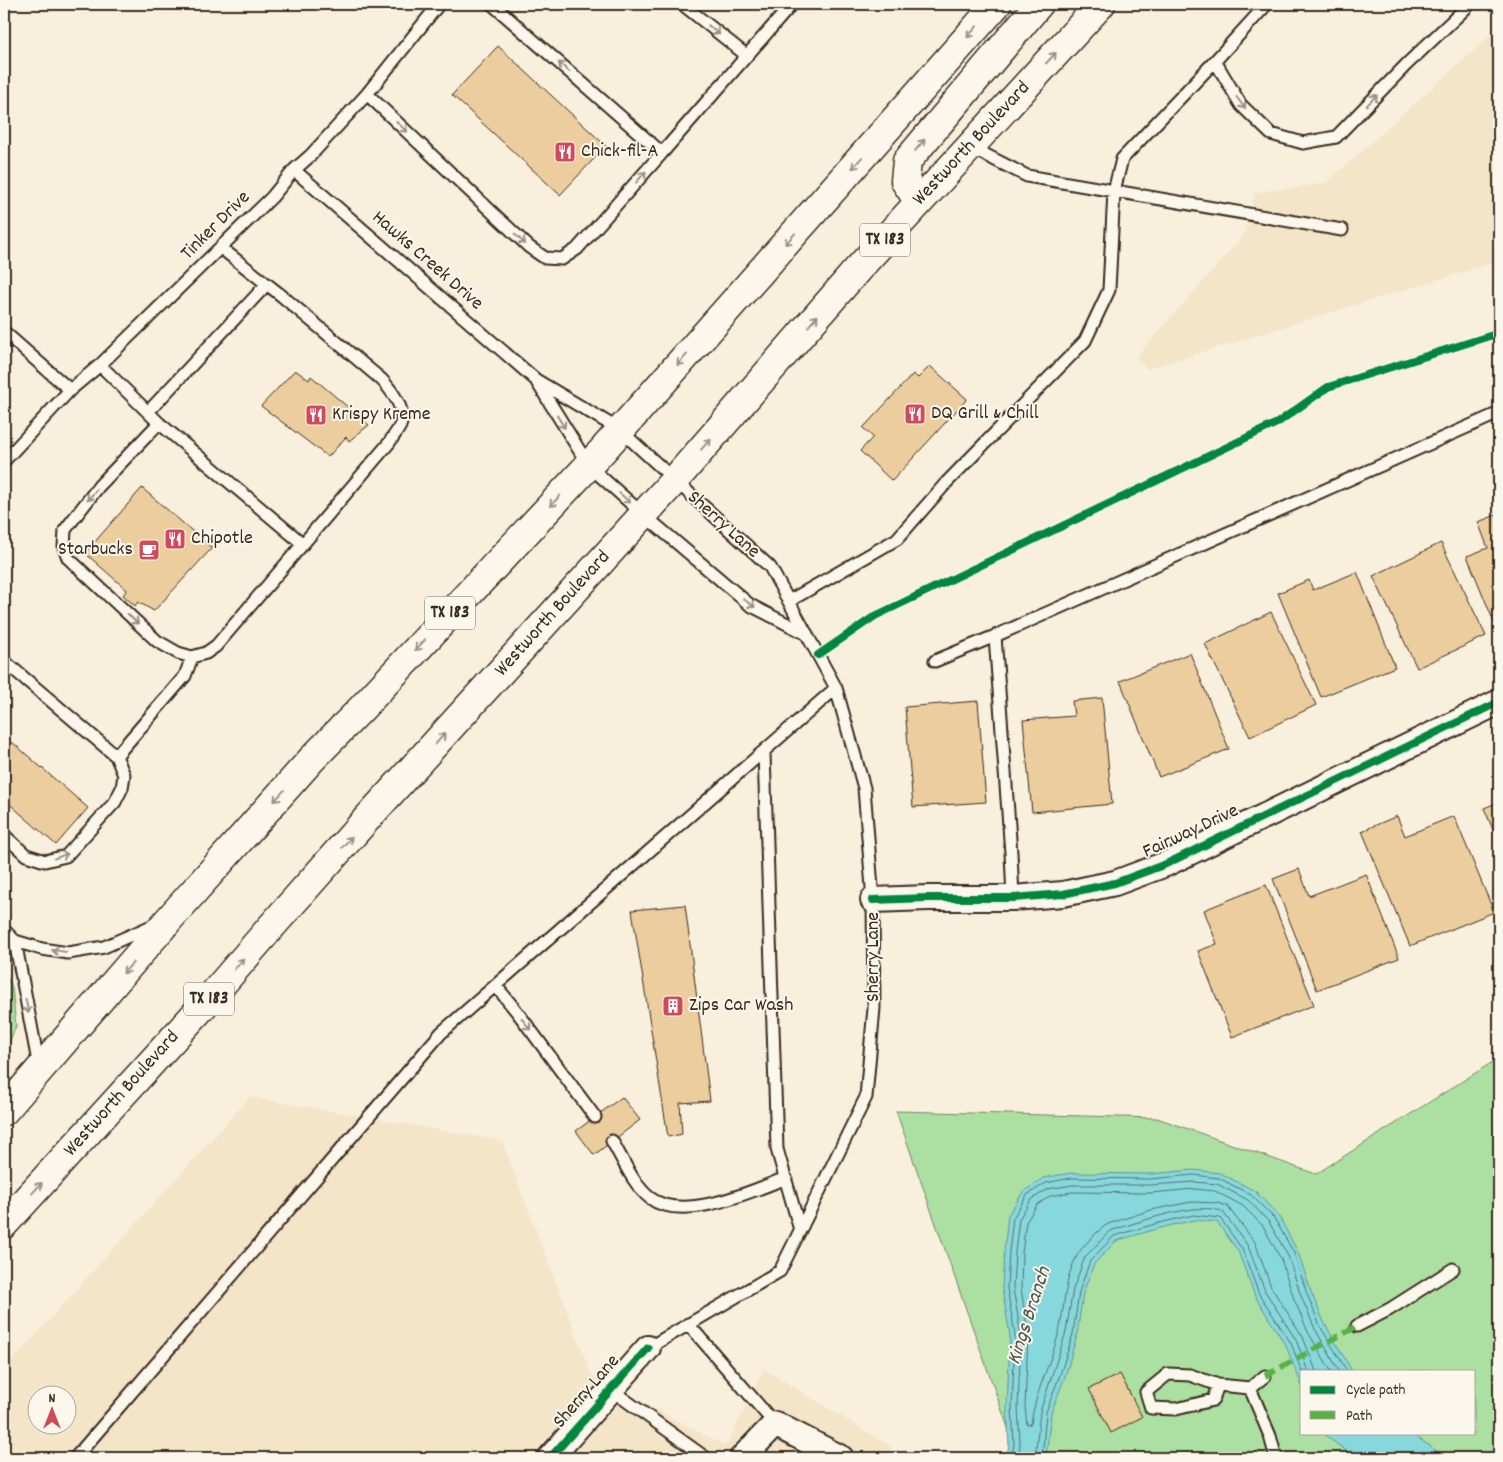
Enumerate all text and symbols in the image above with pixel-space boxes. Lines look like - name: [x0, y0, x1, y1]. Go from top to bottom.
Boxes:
- one-way arrow: [707, 24, 720, 35]
- one-way arrow: [966, 26, 978, 39]
- one-way arrow: [1045, 52, 1057, 65]
- one-way arrow: [557, 61, 570, 73]
- street label: Westworth Boulevard: [907, 75, 1037, 213]
- one-way arrow: [1366, 94, 1378, 106]
- one-way arrow: [1235, 96, 1246, 109]
- one-way arrow: [396, 121, 409, 133]
- place label: Chick-fil-A: [581, 138, 659, 166]
- one-way arrow: [915, 139, 926, 152]
- restaurant icon: Chick-fil-A: [553, 140, 577, 164]
- one-way arrow: [851, 157, 862, 170]
- one-way arrow: [635, 170, 646, 183]
- street label: Tinker Drive: [175, 185, 257, 267]
- street label: Hawks Creek Drive: [365, 205, 489, 318]
- road number: TX 183: [860, 224, 910, 256]
- one-way arrow: [784, 232, 796, 245]
- one-way arrow: [514, 233, 527, 245]
- one-way arrow: [807, 315, 818, 328]
- one-way arrow: [676, 354, 688, 367]
- place label: DQ Grill & Chill: [931, 400, 1039, 428]
- place label: Krispy Kreme: [332, 401, 431, 429]
- restaurant icon: DQ Grill & Chill: [903, 402, 927, 426]
- restaurant icon: Krispy Kreme: [304, 403, 328, 427]
- one-way arrow: [557, 414, 567, 428]
- one-way arrow: [701, 438, 712, 451]
- street label: Sherry Lane: [680, 485, 766, 566]
- one-way arrow: [86, 488, 97, 501]
- one-way arrow: [618, 492, 631, 503]
- one-way arrow: [549, 495, 561, 508]
- place label: Chipotle: [191, 525, 253, 553]
- restaurant icon: Chipotle: [163, 527, 187, 551]
- place label: Starbucks: [58, 536, 133, 564]
- cafe icon: Starbucks: [137, 538, 161, 562]
- street label: Westworth Boulevard: [489, 545, 617, 683]
- road number: TX 183: [425, 596, 475, 630]
- one-way arrow: [742, 598, 756, 608]
- one-way arrow: [127, 613, 139, 625]
- one-way arrow: [414, 639, 426, 652]
- one-way arrow: [434, 732, 446, 745]
- one-way arrow: [273, 790, 285, 803]
- street label: Fairway Drive: [1138, 797, 1244, 866]
- one-way arrow: [341, 836, 352, 849]
- one-way arrow: [53, 851, 68, 860]
- street label: Sherry Lane: [860, 912, 888, 1002]
- one-way arrow: [51, 946, 67, 956]
- one-way arrow: [234, 957, 245, 970]
- one-way arrow: [122, 961, 133, 974]
- road number: TX 183: [184, 982, 234, 1016]
- place label: Zips Car Wash: [689, 992, 793, 1020]
- building icon: Zips Car Wash: [661, 994, 685, 1018]
- one-way arrow: [23, 998, 33, 1014]
- one-way arrow: [521, 1017, 531, 1031]
- street label: Westworth Boulevard: [58, 1025, 186, 1163]
- one-way arrow: [31, 1182, 43, 1195]
- water label: Kings Branch: [1000, 1262, 1060, 1369]
- street label: Sherry Lane: [547, 1349, 627, 1435]
- legend: [1300, 1370, 1476, 1434]
- text: Cycle path: [1346, 1380, 1406, 1402]
- north arrow: [28, 1384, 78, 1434]
- text: N: [49, 1389, 56, 1409]
- text: Path: [1346, 1406, 1372, 1428]

